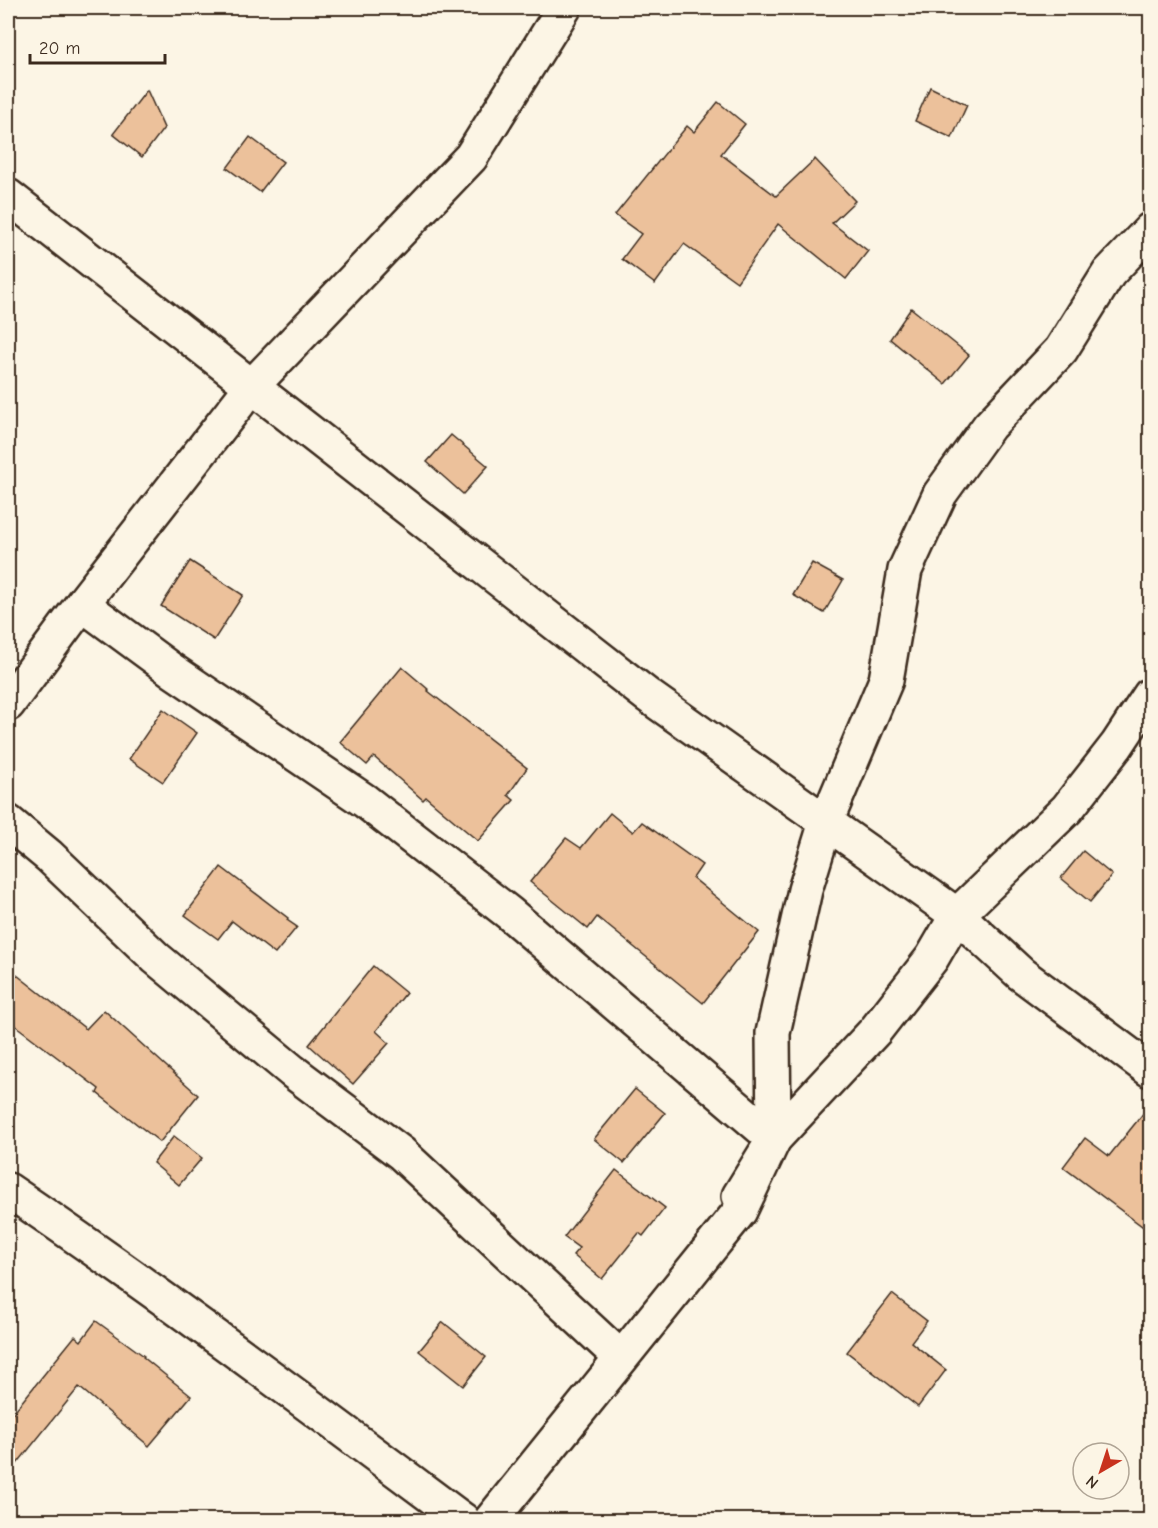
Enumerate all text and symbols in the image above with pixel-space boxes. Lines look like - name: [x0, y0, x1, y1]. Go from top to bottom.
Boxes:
- scale bar: [30, 27, 165, 65]
- text: 20 m: [39, 38, 80, 59]
- north arrow: [1071, 1441, 1131, 1501]
- text: N: [1082, 1472, 1102, 1492]

